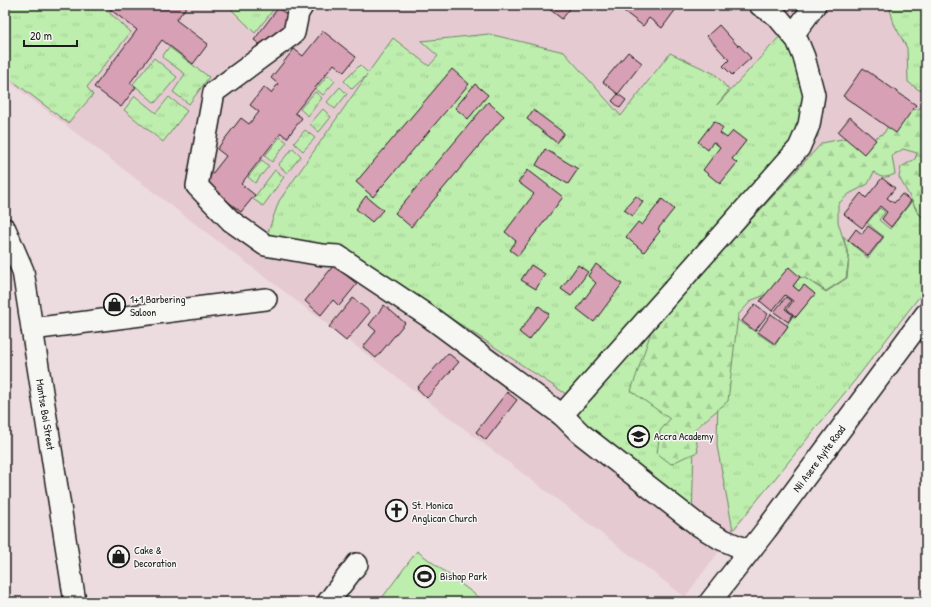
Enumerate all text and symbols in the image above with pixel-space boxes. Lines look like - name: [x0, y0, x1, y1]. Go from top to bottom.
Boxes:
- scale bar: [24, 22, 77, 48]
- text: 20 m: [30, 27, 52, 44]
- shop icon: 1+1 Barbering Saloon: [101, 292, 127, 318]
- place label: 1+1 Barbering Saloon: [130, 292, 186, 319]
- street label: Mantse Boi Street: [33, 378, 58, 451]
- street label: Nii Asere Ayite Road: [789, 422, 849, 495]
- school or university icon: Accra Academy: [626, 423, 652, 449]
- place label: Accra Academy: [654, 429, 714, 443]
- church icon: St. Monica Anglican Church: [384, 498, 410, 524]
- place label: St. Monica Anglican Church: [412, 498, 477, 525]
- shop icon: Cake & Decoration: [106, 543, 132, 569]
- place label: Cake & Decoration: [134, 543, 177, 570]
- sports icon: Bishop Park: [411, 563, 437, 589]
- place label: Bishop Park: [440, 569, 487, 583]

